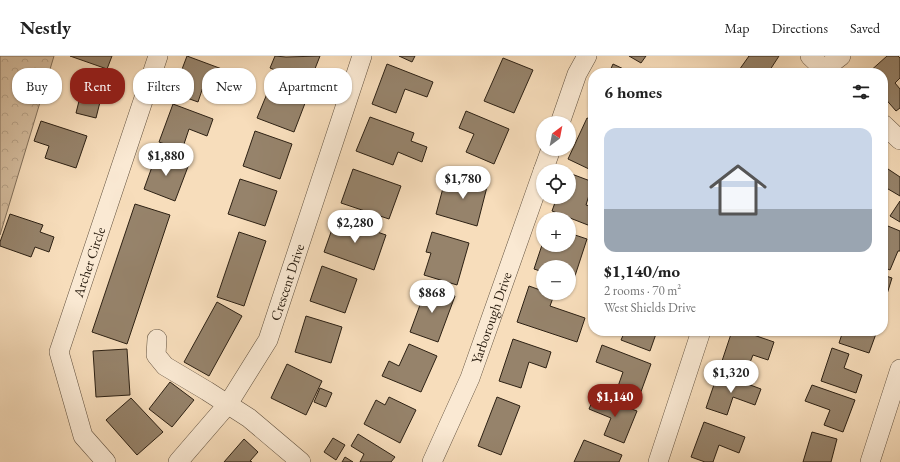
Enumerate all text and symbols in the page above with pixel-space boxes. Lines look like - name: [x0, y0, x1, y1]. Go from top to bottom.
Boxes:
- text: Nestly: [20, 15, 71, 40]
- text: Map: [724, 19, 750, 37]
- text: Directions: [772, 19, 828, 37]
- text: Saved: [850, 19, 880, 37]
- chip: Buy: [12, 68, 62, 104]
- chip: Rent: [70, 68, 125, 104]
- chip: Filters: [133, 68, 194, 104]
- chip: New: [202, 68, 256, 104]
- chip: Apartment: [264, 68, 352, 104]
- text: 6 homes: [604, 81, 662, 103]
- icon: filters: [850, 81, 872, 103]
- north arrow: [536, 116, 576, 156]
- map controls: [536, 116, 576, 300]
- pin: $1,880: [133, 143, 199, 177]
- text: $1,880: [148, 147, 184, 164]
- icon: home: [702, 154, 774, 226]
- button: locate: [536, 164, 576, 204]
- pin: $1,780: [430, 166, 496, 200]
- text: $1,780: [445, 170, 481, 187]
- pin: $2,280: [322, 210, 388, 244]
- button: +: [536, 212, 576, 252]
- text: $2,280: [337, 214, 373, 231]
- street label: Archer Circle: [69, 224, 109, 300]
- street label: Crescent Drive: [266, 241, 308, 323]
- button: −: [536, 260, 576, 300]
- text: $1,140/mo: [604, 260, 680, 282]
- street label: Yarborough Drive: [467, 269, 516, 366]
- pin: $868: [408, 280, 456, 314]
- text: 2 rooms · 70 m²: [604, 282, 681, 299]
- text: $868: [419, 284, 445, 301]
- text: West Shields Drive: [604, 299, 696, 316]
- pin: $1,320: [698, 360, 764, 394]
- text: $1,320: [713, 364, 749, 381]
- pin: $1,140: [582, 384, 648, 418]
- text: $1,140: [597, 388, 633, 405]

